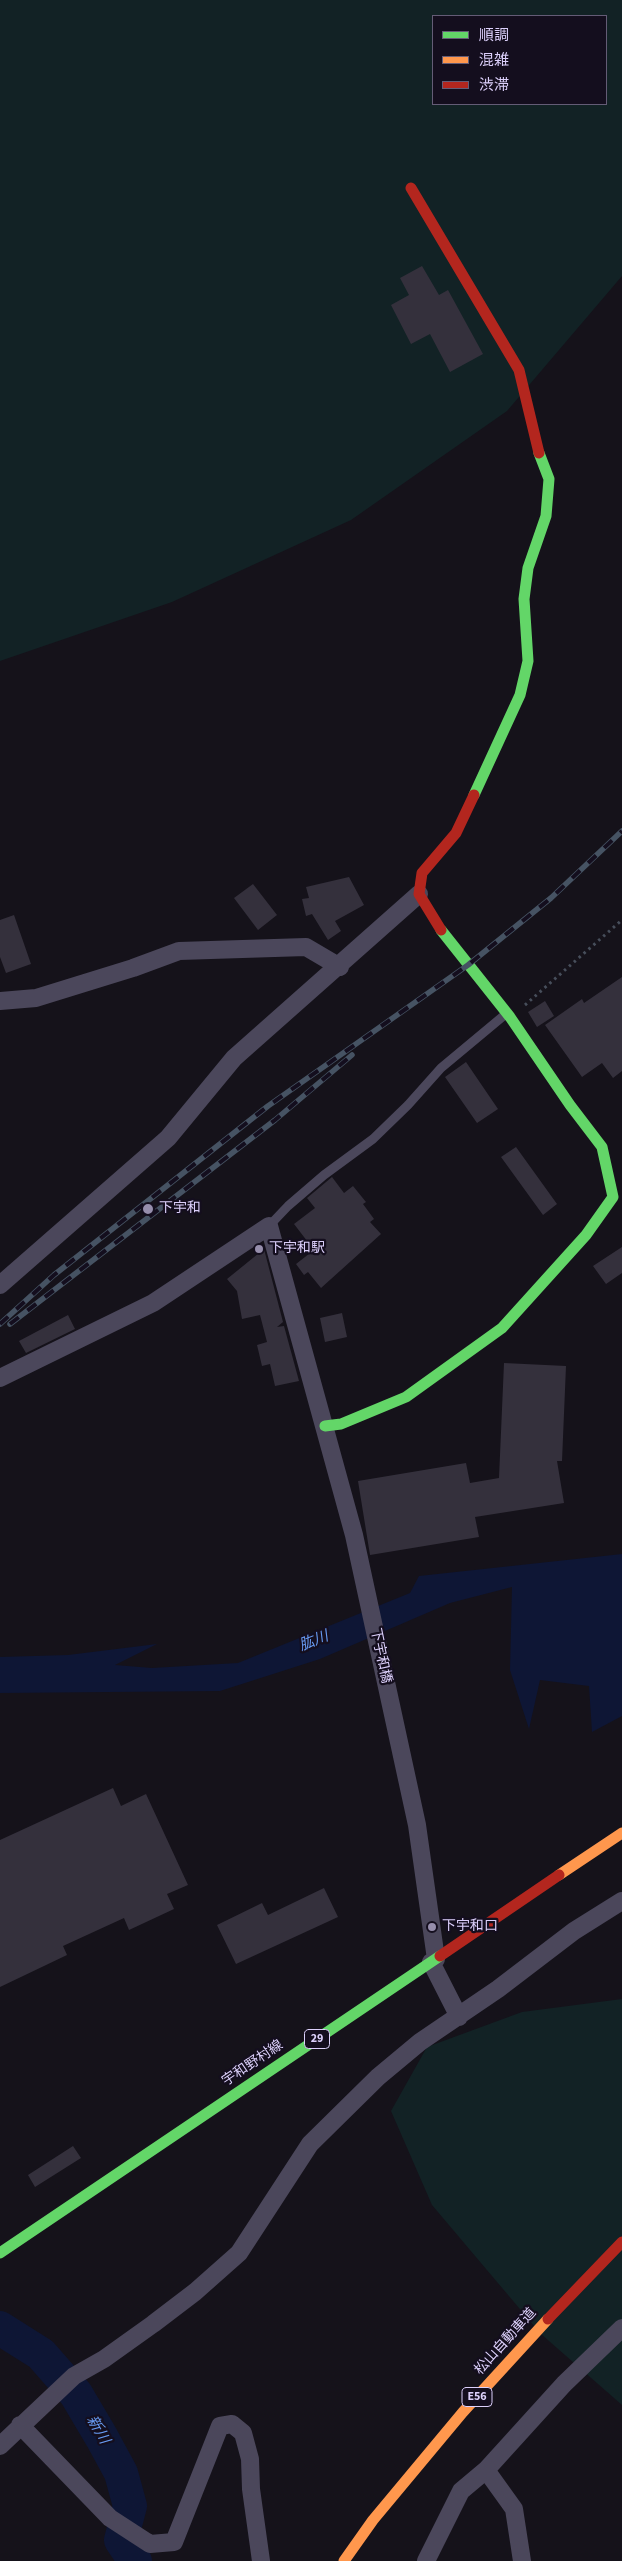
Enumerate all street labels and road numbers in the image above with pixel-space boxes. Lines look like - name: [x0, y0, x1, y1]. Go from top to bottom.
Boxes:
- street label: 下宇和橋: [366, 1627, 394, 1685]
- road number: 29: [304, 2030, 330, 2048]
- street label: 宇和野村線: [219, 2037, 287, 2091]
- street label: 松山自動車道: [472, 2305, 540, 2379]
- road number: E56: [462, 2388, 492, 2406]

